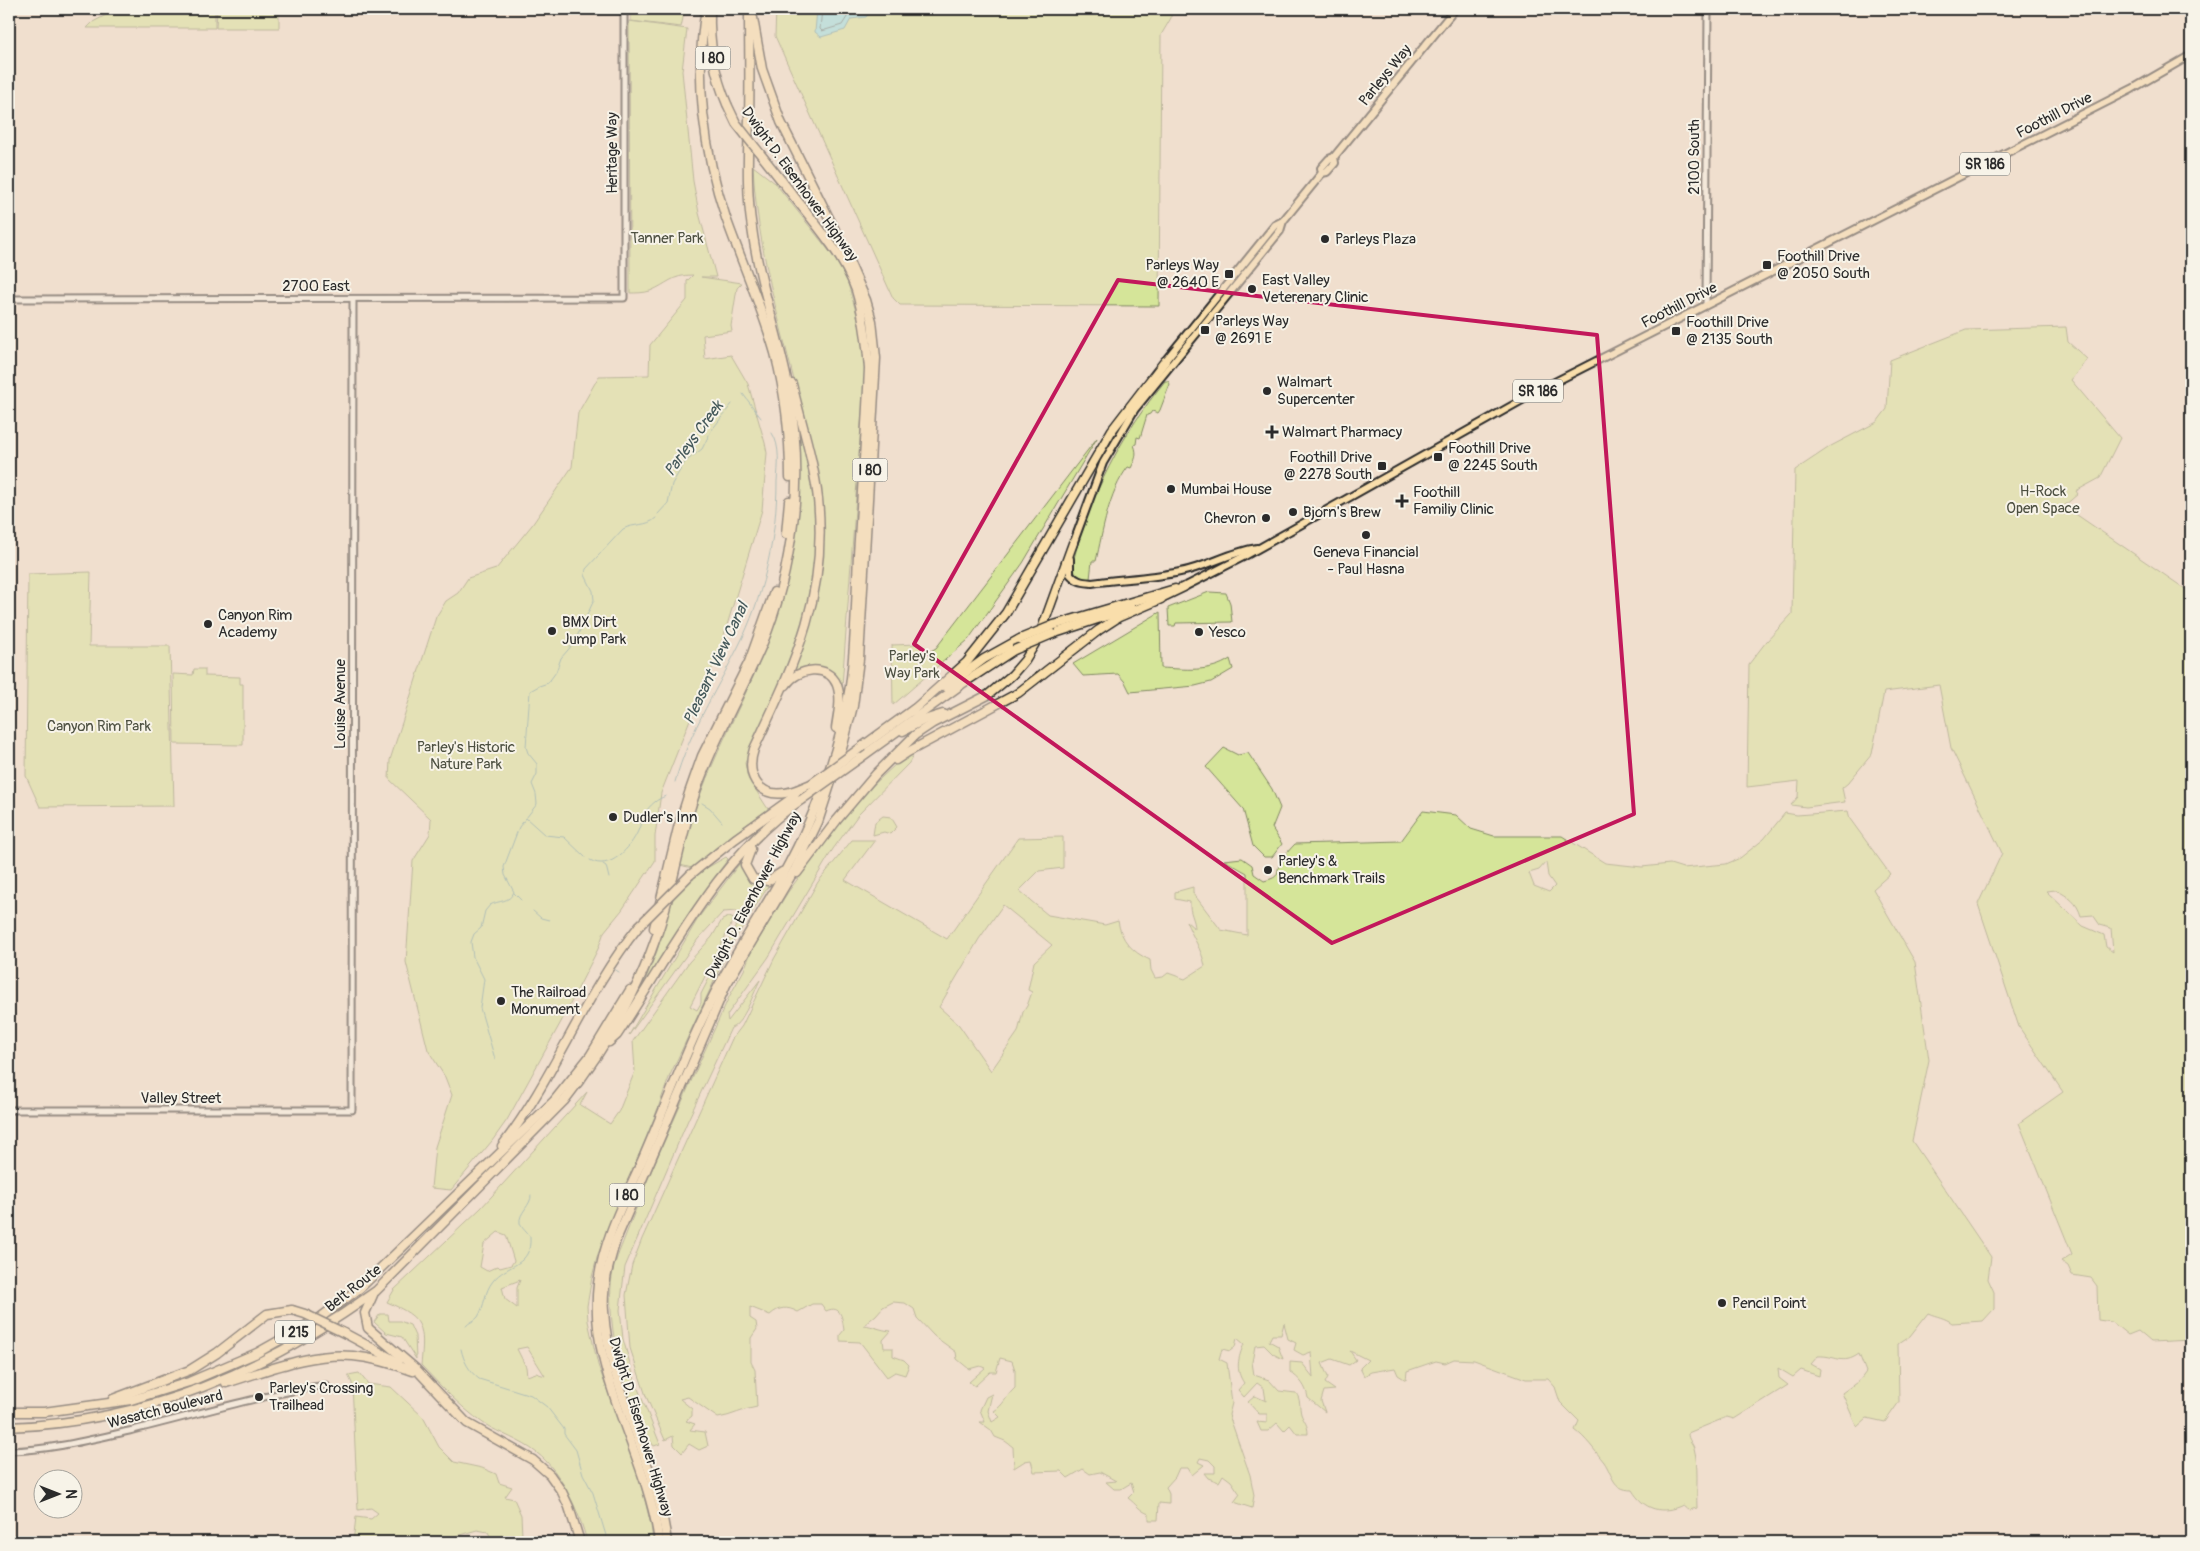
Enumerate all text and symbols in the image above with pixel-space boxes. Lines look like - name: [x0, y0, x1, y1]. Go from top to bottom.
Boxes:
- street label: Parleys Way: [1355, 40, 1416, 110]
- road number: I 80: [696, 46, 730, 70]
- street label: Foothill Drive: [2013, 88, 2096, 143]
- street label: Dwight D. Eisenhower Highway: [737, 103, 862, 266]
- street label: Heritage Way: [603, 112, 622, 194]
- street label: 2100 South: [1685, 119, 1704, 195]
- road number: SR 186: [1960, 152, 2010, 175]
- park label: Tanner Park: [630, 229, 704, 248]
- place label: Parleys Plaza: [1335, 230, 1416, 249]
- marker: Parleys Plaza: [1319, 233, 1331, 245]
- place label: Foothill Drive @ 2050 South: [1777, 247, 1870, 283]
- place label: Parleys Way @ 2640 E: [1145, 256, 1220, 292]
- marker: Foothill Drive @ 2050 South: [1761, 259, 1773, 271]
- marker: Parleys Way @ 2640 E: [1223, 268, 1235, 280]
- place label: East Valley Veterenary Clinic: [1262, 271, 1369, 307]
- street label: 2700 East: [282, 277, 351, 296]
- street label: Foothill Drive: [1638, 278, 1721, 333]
- marker: East Valley Veterenary Clinic: [1246, 283, 1258, 295]
- place label: Parleys Way @ 2691 E: [1215, 312, 1289, 348]
- place label: Foothill Drive @ 2135 South: [1686, 313, 1773, 349]
- marker: Parleys Way @ 2691 E: [1199, 324, 1211, 336]
- marker: Foothill Drive @ 2135 South: [1670, 325, 1682, 337]
- place label: Walmart Supercenter: [1277, 373, 1356, 409]
- road number: SR 186: [1513, 380, 1563, 402]
- marker: Walmart Supercenter: [1261, 385, 1273, 397]
- water label: Parleys Creek: [660, 396, 729, 480]
- place label: Walmart Pharmacy: [1282, 423, 1403, 442]
- marker: Walmart Pharmacy: [1266, 426, 1278, 438]
- place label: Foothill Drive @ 2245 South: [1448, 439, 1538, 475]
- place label: Foothill Drive @ 2278 South: [1284, 448, 1373, 484]
- marker: Foothill Drive @ 2245 South: [1432, 451, 1444, 463]
- road number: I 80: [852, 458, 888, 482]
- marker: Foothill Drive @ 2278 South: [1376, 460, 1388, 472]
- place label: Mumbai House: [1181, 480, 1272, 499]
- park label: H-Rock Open Space: [2006, 482, 2080, 518]
- marker: Mumbai House: [1165, 483, 1177, 495]
- place label: Foothill Familiy Clinic: [1413, 483, 1495, 519]
- marker: Foothill Familiy Clinic: [1395, 494, 1409, 508]
- place label: Bjorn's Brew: [1303, 503, 1381, 522]
- marker: Bjorn's Brew: [1287, 506, 1299, 518]
- place label: Chevron: [1204, 509, 1256, 528]
- marker: Chevron: [1260, 512, 1272, 524]
- marker: Geneva Financial - Paul Hasna: [1360, 529, 1372, 541]
- place label: Geneva Financial - Paul Hasna: [1313, 543, 1419, 579]
- water label: Pleasant View Canal: [679, 597, 754, 728]
- place label: Canyon Rim Academy: [218, 606, 292, 642]
- place label: BMX Dirt Jump Park: [562, 613, 627, 649]
- marker: Canyon Rim Academy: [202, 618, 214, 630]
- place label: Yesco: [1208, 623, 1246, 642]
- marker: BMX Dirt Jump Park: [546, 625, 558, 637]
- marker: Yesco: [1193, 626, 1205, 638]
- park label: Parley's Way Park: [884, 647, 941, 683]
- street label: Louise Avenue: [331, 658, 350, 749]
- park label: Canyon Rim Park: [47, 717, 152, 736]
- park label: Parley's Historic Nature Park: [417, 738, 516, 774]
- place label: Dudler's Inn: [623, 808, 697, 827]
- street label: Dwight D. Eisenhower Highway: [701, 808, 806, 982]
- marker: Dudler's Inn: [607, 811, 619, 823]
- place label: Parley's & Benchmark Trails: [1278, 852, 1385, 888]
- marker: Parley's & Benchmark Trails: [1262, 864, 1274, 876]
- place label: The Railroad Monument: [511, 983, 586, 1019]
- marker: The Railroad Monument: [495, 995, 507, 1007]
- street label: Valley Street: [141, 1089, 222, 1108]
- road number: I 80: [610, 1184, 644, 1206]
- street label: Belt Route: [321, 1260, 386, 1316]
- place label: Pencil Point: [1732, 1294, 1807, 1313]
- marker: Pencil Point: [1716, 1297, 1728, 1309]
- road number: I 215: [275, 1320, 315, 1344]
- street label: Dwight D. Eisenhower Highway: [604, 1335, 677, 1520]
- place label: Parley's Crossing Trailhead: [269, 1379, 373, 1415]
- street label: Wasatch Boulevard: [105, 1386, 225, 1433]
- marker: Parley's Crossing Trailhead: [253, 1391, 265, 1403]
- north arrow: [32, 1468, 82, 1518]
- text: N: [62, 1489, 79, 1499]

